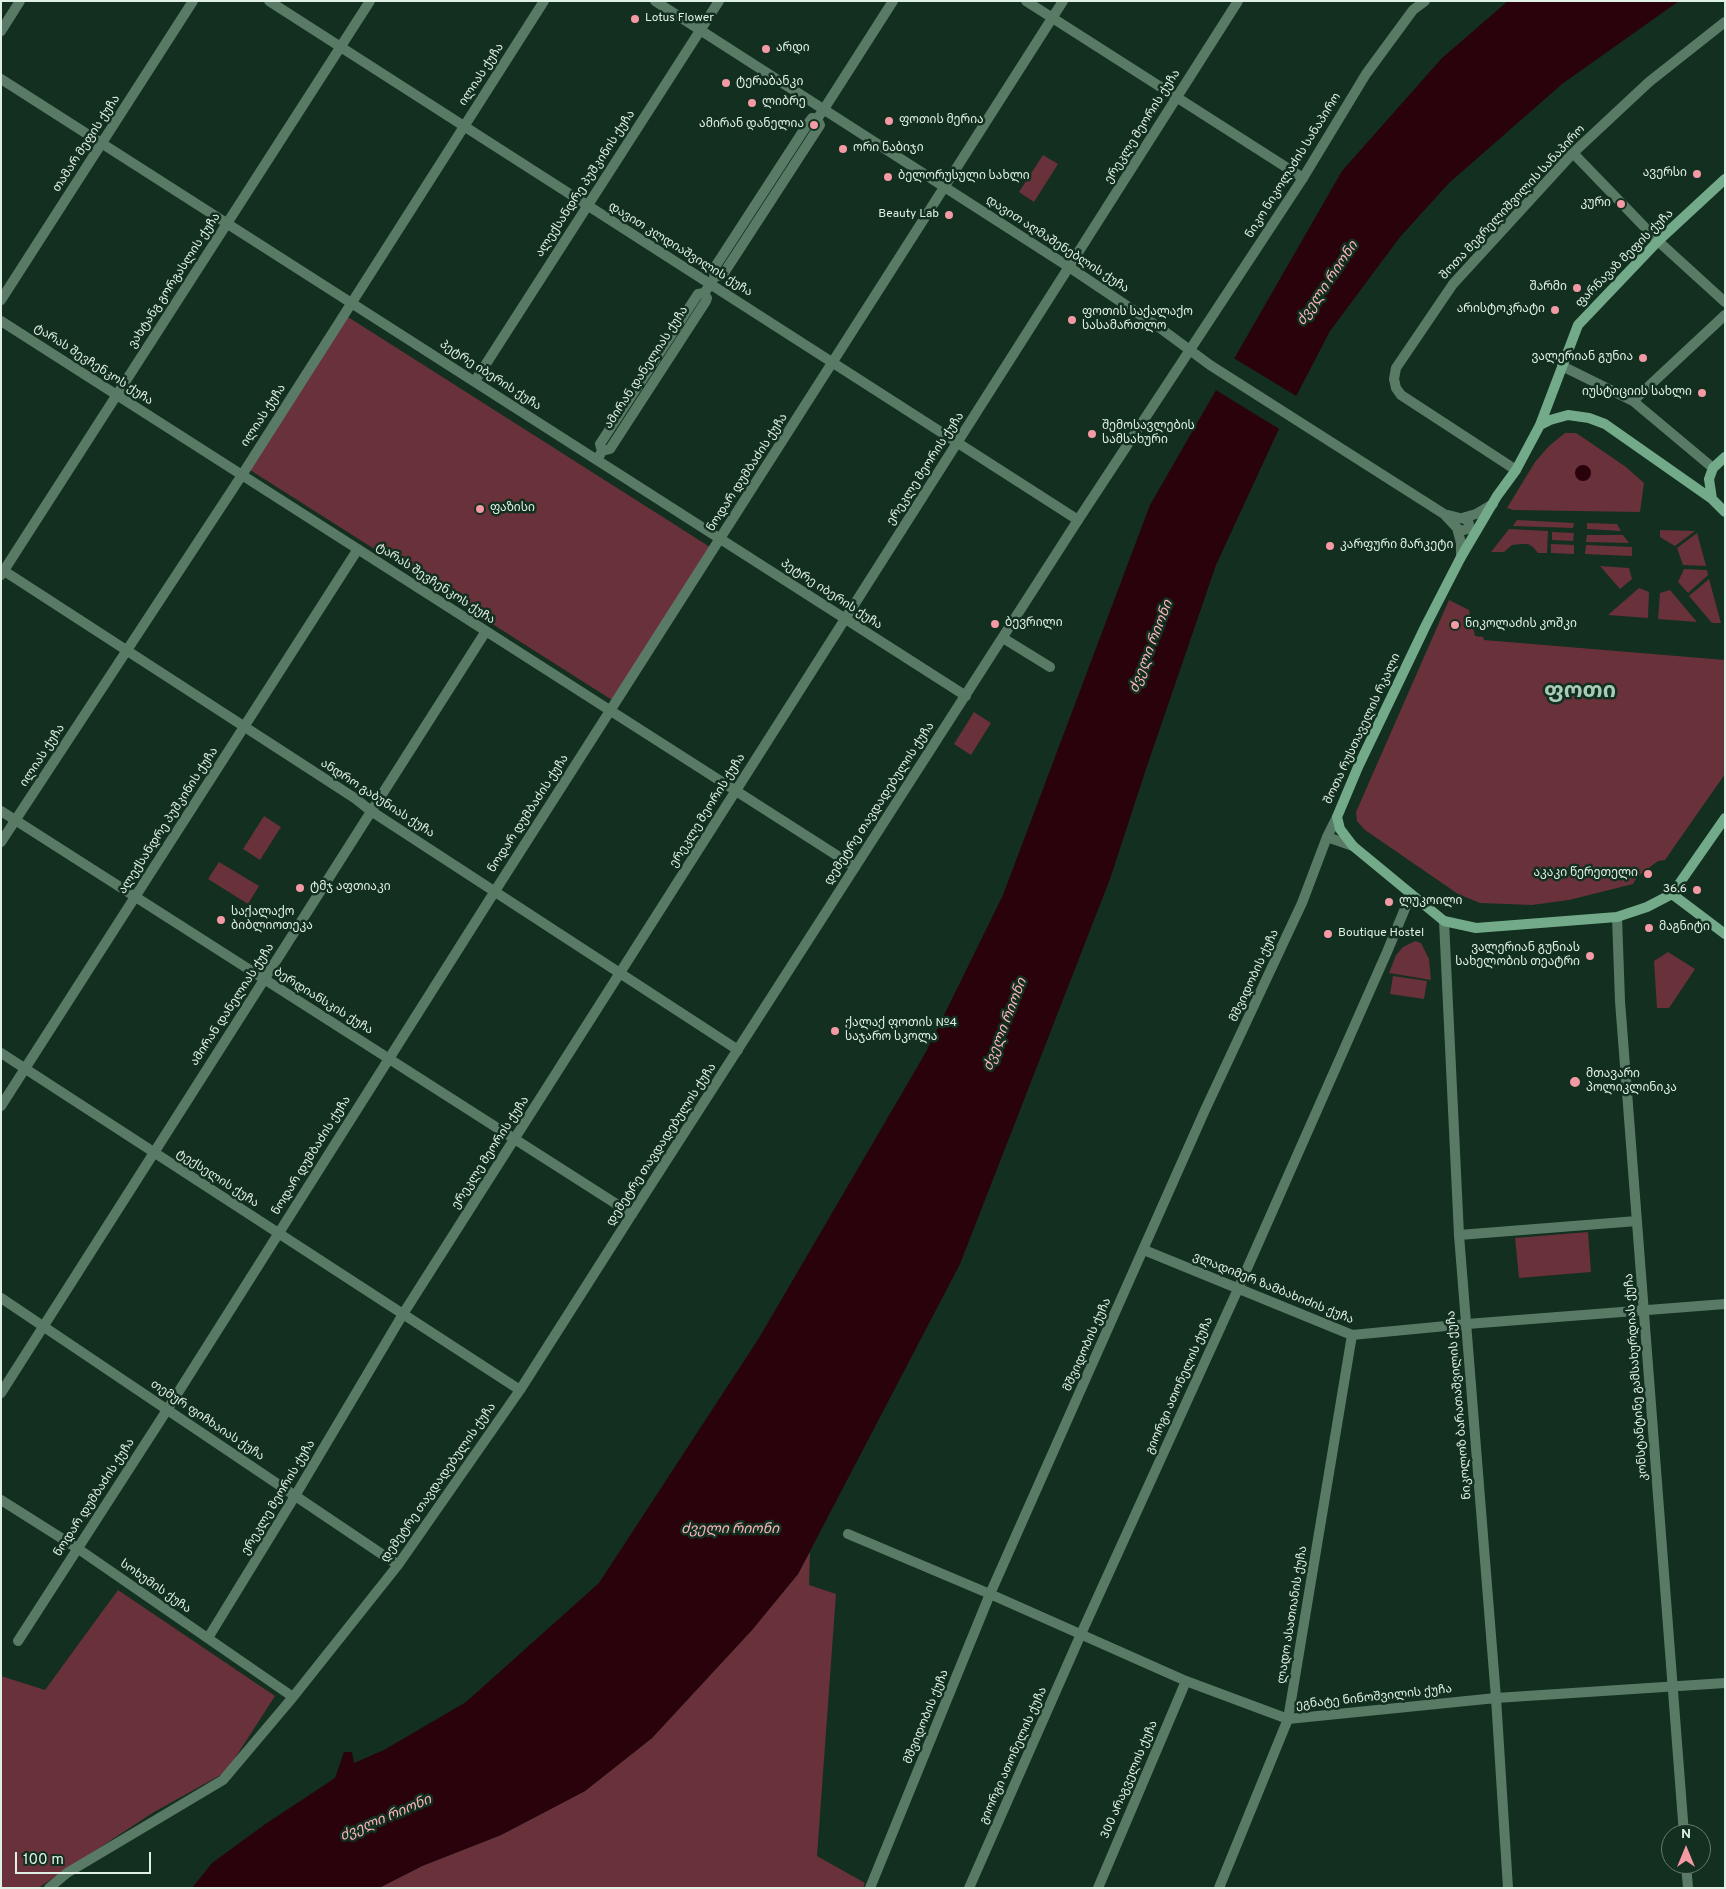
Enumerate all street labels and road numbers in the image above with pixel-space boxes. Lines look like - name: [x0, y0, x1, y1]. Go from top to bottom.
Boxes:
- street label: ილიას ქუჩა: [456, 41, 508, 109]
- street label: ერეკლე მეორის ქუჩა: [1102, 67, 1184, 187]
- street label: ნიკო ნიკოლაძის სანაპირო: [1243, 91, 1345, 241]
- street label: თამარ მეფის ქუჩა: [50, 93, 124, 195]
- street label: ალექსანდრე პუშკინის ქუჩა: [533, 108, 639, 260]
- street label: შოთა მეგრელიშვილის სანაპირო: [1438, 123, 1588, 283]
- street label: დავით აღმაშენებლის ქუჩა: [983, 193, 1131, 297]
- street label: დავით კლდიაშვილის ქუჩა: [605, 200, 755, 300]
- street label: ფარნავაზ მეფის ქუჩა: [1573, 207, 1677, 311]
- street label: ვახტანგ გორგასლის ქუჩა: [126, 211, 224, 351]
- street label: ამირან დანელიას ქუჩა: [602, 304, 692, 432]
- street label: ტარას შევჩენკოს ქუჩა: [31, 321, 155, 409]
- street label: პეტრე იბერის ქუჩა: [437, 338, 543, 414]
- street label: ილიას ქუჩა: [238, 382, 290, 450]
- street label: ერეკლე მეორის ქუჩა: [884, 410, 968, 528]
- street label: ნოდარ დუმბაძის ქუჩა: [704, 411, 792, 535]
- street label: ტარას შევჩენკოს ქუჩა: [373, 540, 497, 628]
- street label: პეტრე იბერის ქუჩა: [778, 557, 884, 633]
- street label: შოთა რუსთაველის რკალი: [1322, 651, 1404, 807]
- street label: დემეტრე თავდადებულის ქუჩა: [822, 720, 938, 888]
- street label: ილიას ქუჩა: [17, 722, 69, 790]
- street label: ალექსანდრე პუშკინის ქუჩა: [116, 745, 222, 897]
- street label: ერეკლე მეორის ქუჩა: [667, 751, 749, 871]
- street label: ნოდარ დუმბაძის ქუჩა: [485, 752, 573, 876]
- street label: ანდრო გაბუნიას ქუჩა: [317, 757, 437, 841]
- street label: მშვიდობის ქუჩა: [1227, 927, 1283, 1025]
- street label: ამირან დანელიას ქუჩა: [188, 941, 278, 1069]
- street label: ბერდიანსკის ქუჩა: [271, 966, 375, 1038]
- street label: დემეტრე თავდადებულის ქუჩა: [604, 1061, 720, 1229]
- street label: ნოდარ დუმბაძის ქუჩა: [269, 1094, 355, 1218]
- street label: ერეკლე მეორის ქუჩა: [449, 1094, 533, 1212]
- street label: ტექსელის ქუჩა: [173, 1147, 261, 1211]
- street label: ვლადიმერ ზამბახიძის ქუჩა: [1191, 1250, 1355, 1328]
- street label: კონსტანტინე გამსახურდიას ქუჩა: [1623, 1273, 1651, 1481]
- street label: მშვიდობის ქუჩა: [1061, 1296, 1115, 1394]
- street label: ნიკოლოზ ბარათაშვილის ქუჩა: [1445, 1310, 1475, 1500]
- street label: გიორგი ათონელის ქუჩა: [1143, 1315, 1217, 1457]
- street label: თემურ ფიჩხაიას ქუჩა: [147, 1378, 267, 1464]
- street label: დემეტრე თავდადებულის ქუჩა: [378, 1401, 500, 1565]
- street label: ნოდარ დუმბაძის ქუჩა: [51, 1436, 139, 1560]
- street label: ერეკლე მეორის ქუჩა: [239, 1438, 319, 1558]
- street label: ლადო ასათიანის ქუჩა: [1275, 1545, 1311, 1685]
- street label: სოხუმის ქუჩა: [117, 1557, 193, 1617]
- street label: მშვიდობის ქუჩა: [901, 1668, 953, 1766]
- street label: ეგნატე ნინოშვილის ქუჩა: [1295, 1683, 1453, 1713]
- street label: გიორგი ათონელის ქუჩა: [977, 1685, 1051, 1827]
- street label: 300 არაგველის ქუჩა: [1099, 1719, 1161, 1841]

